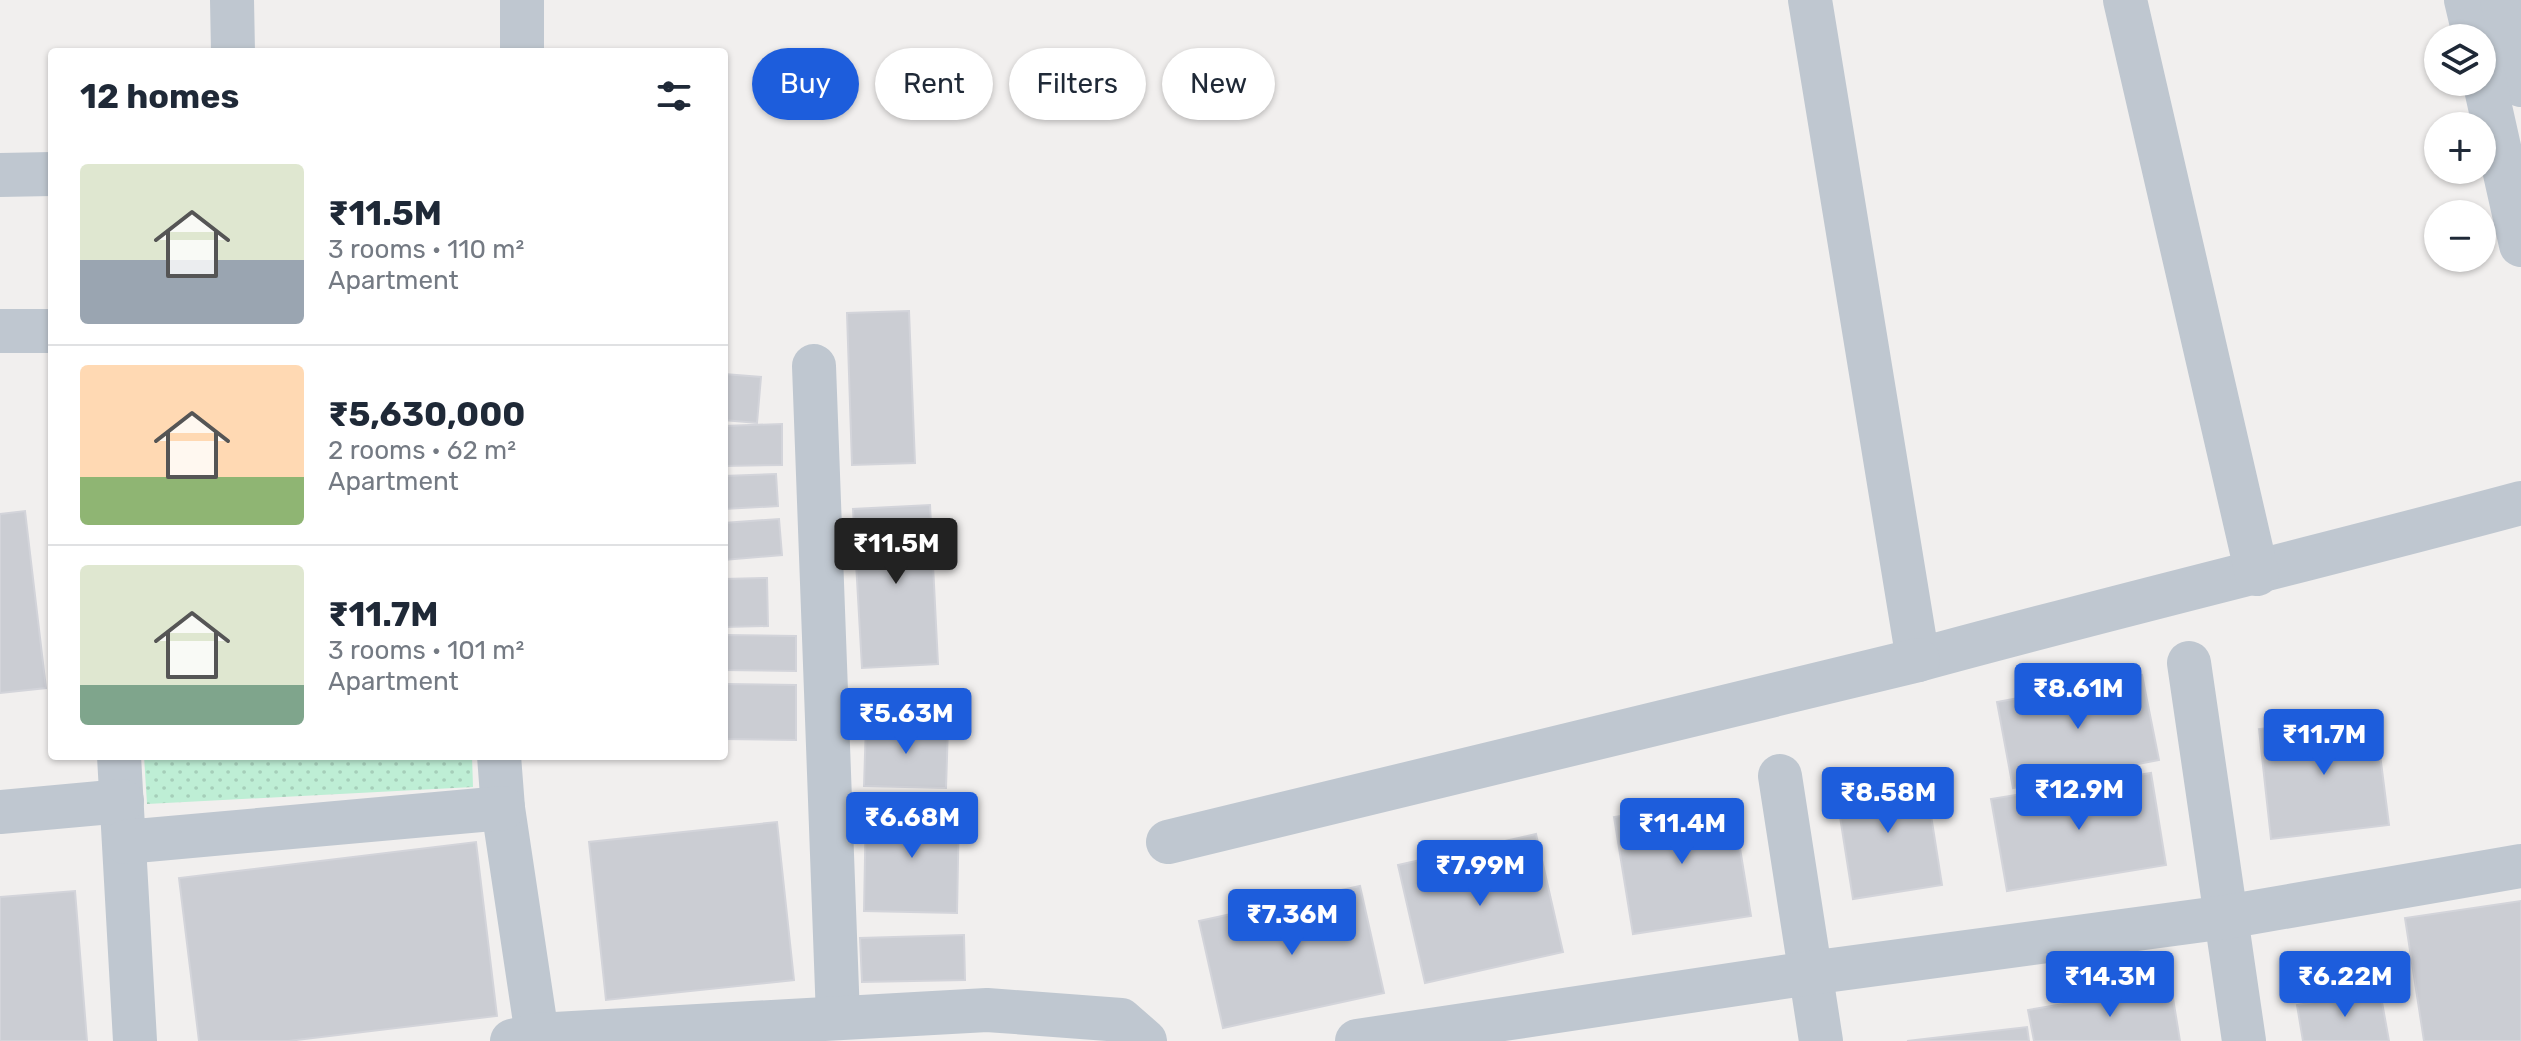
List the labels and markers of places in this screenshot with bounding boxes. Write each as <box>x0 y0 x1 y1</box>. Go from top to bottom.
pin: ₹11.5M <box>831 518 961 586</box>
pin: ₹8.61M <box>2013 663 2143 731</box>
pin: ₹5.63M <box>841 688 971 756</box>
pin: ₹11.7M <box>2259 709 2389 777</box>
pin: ₹12.9M <box>2014 764 2144 832</box>
pin: ₹8.58M <box>1823 767 1953 835</box>
pin: ₹6.68M <box>847 792 977 860</box>
pin: ₹11.4M <box>1617 798 1747 866</box>
pin: ₹7.99M <box>1415 840 1545 908</box>
pin: ₹7.36M <box>1227 889 1357 957</box>
pin: ₹14.3M <box>2045 951 2175 1019</box>
pin: ₹6.22M <box>2280 951 2410 1019</box>

